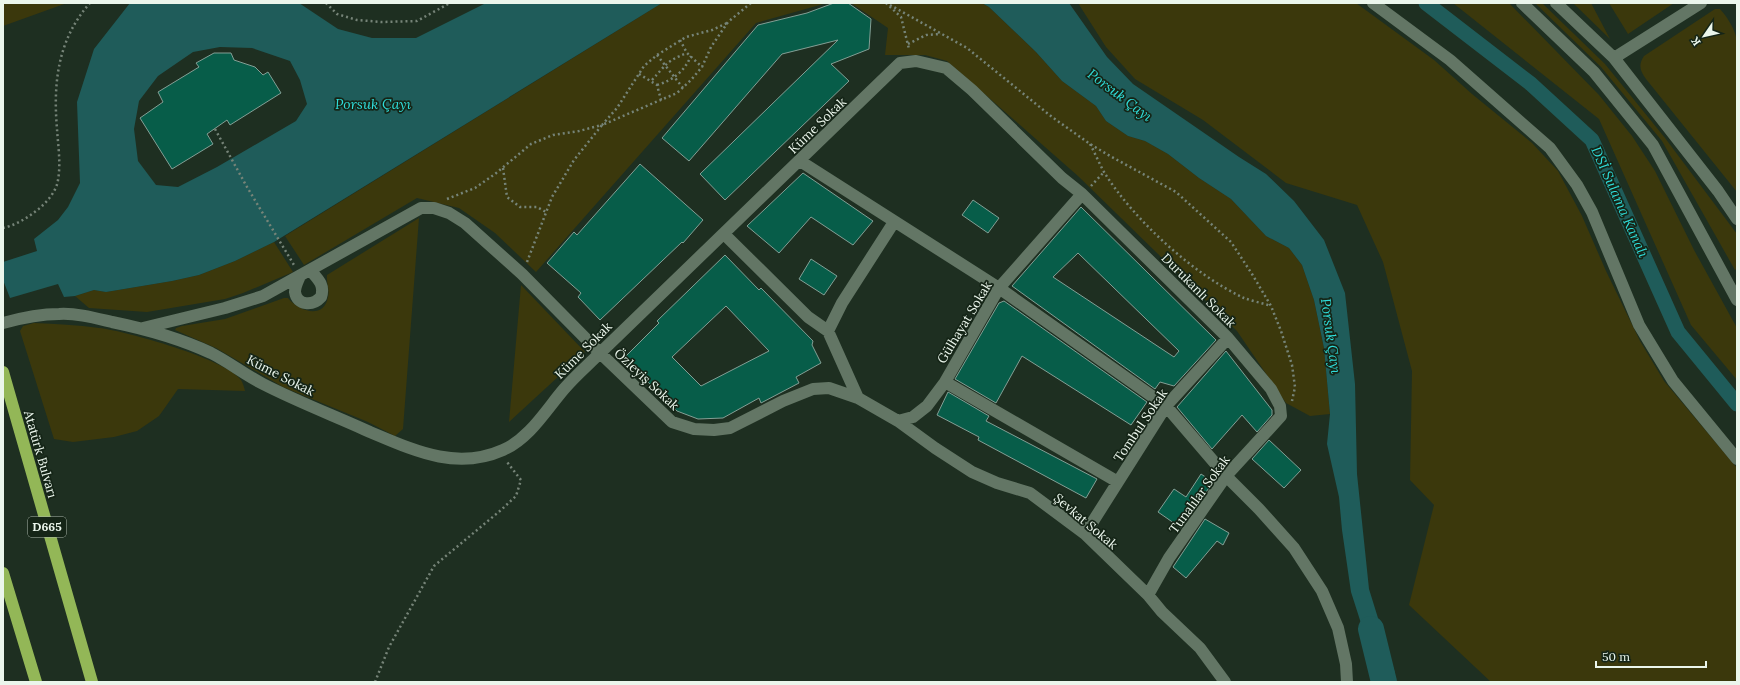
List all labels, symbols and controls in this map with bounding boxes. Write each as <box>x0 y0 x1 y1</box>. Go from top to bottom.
north arrow <box>1684 16 1724 56</box>
text: K <box>1688 34 1704 49</box>
water label: Porsuk Çayı <box>1084 65 1156 125</box>
street label: Küme Sokak <box>785 93 850 157</box>
water label: Porsuk Çayı <box>335 95 411 113</box>
water label: DSİ Sulama Kanalı <box>1587 144 1653 261</box>
street label: Durukanlı Sokak <box>1158 249 1240 331</box>
street label: Gülhayat Sokak <box>933 278 996 367</box>
water label: Porsuk Çayı <box>1317 297 1345 375</box>
street label: Küme Sokak <box>551 318 616 383</box>
street label: Özleyiş Sokak <box>610 345 683 414</box>
street label: Küme Sokak <box>244 351 318 400</box>
street label: Tombul Sokak <box>1110 385 1171 465</box>
street label: Atatürk Bulvarı <box>20 408 61 500</box>
street label: Tunalılar Sokak <box>1165 452 1234 537</box>
street label: Şevkat Sokak <box>1050 490 1121 553</box>
road number: D665 <box>28 517 66 537</box>
scale bar <box>1596 643 1706 669</box>
text: 50 m <box>1602 649 1630 664</box>

